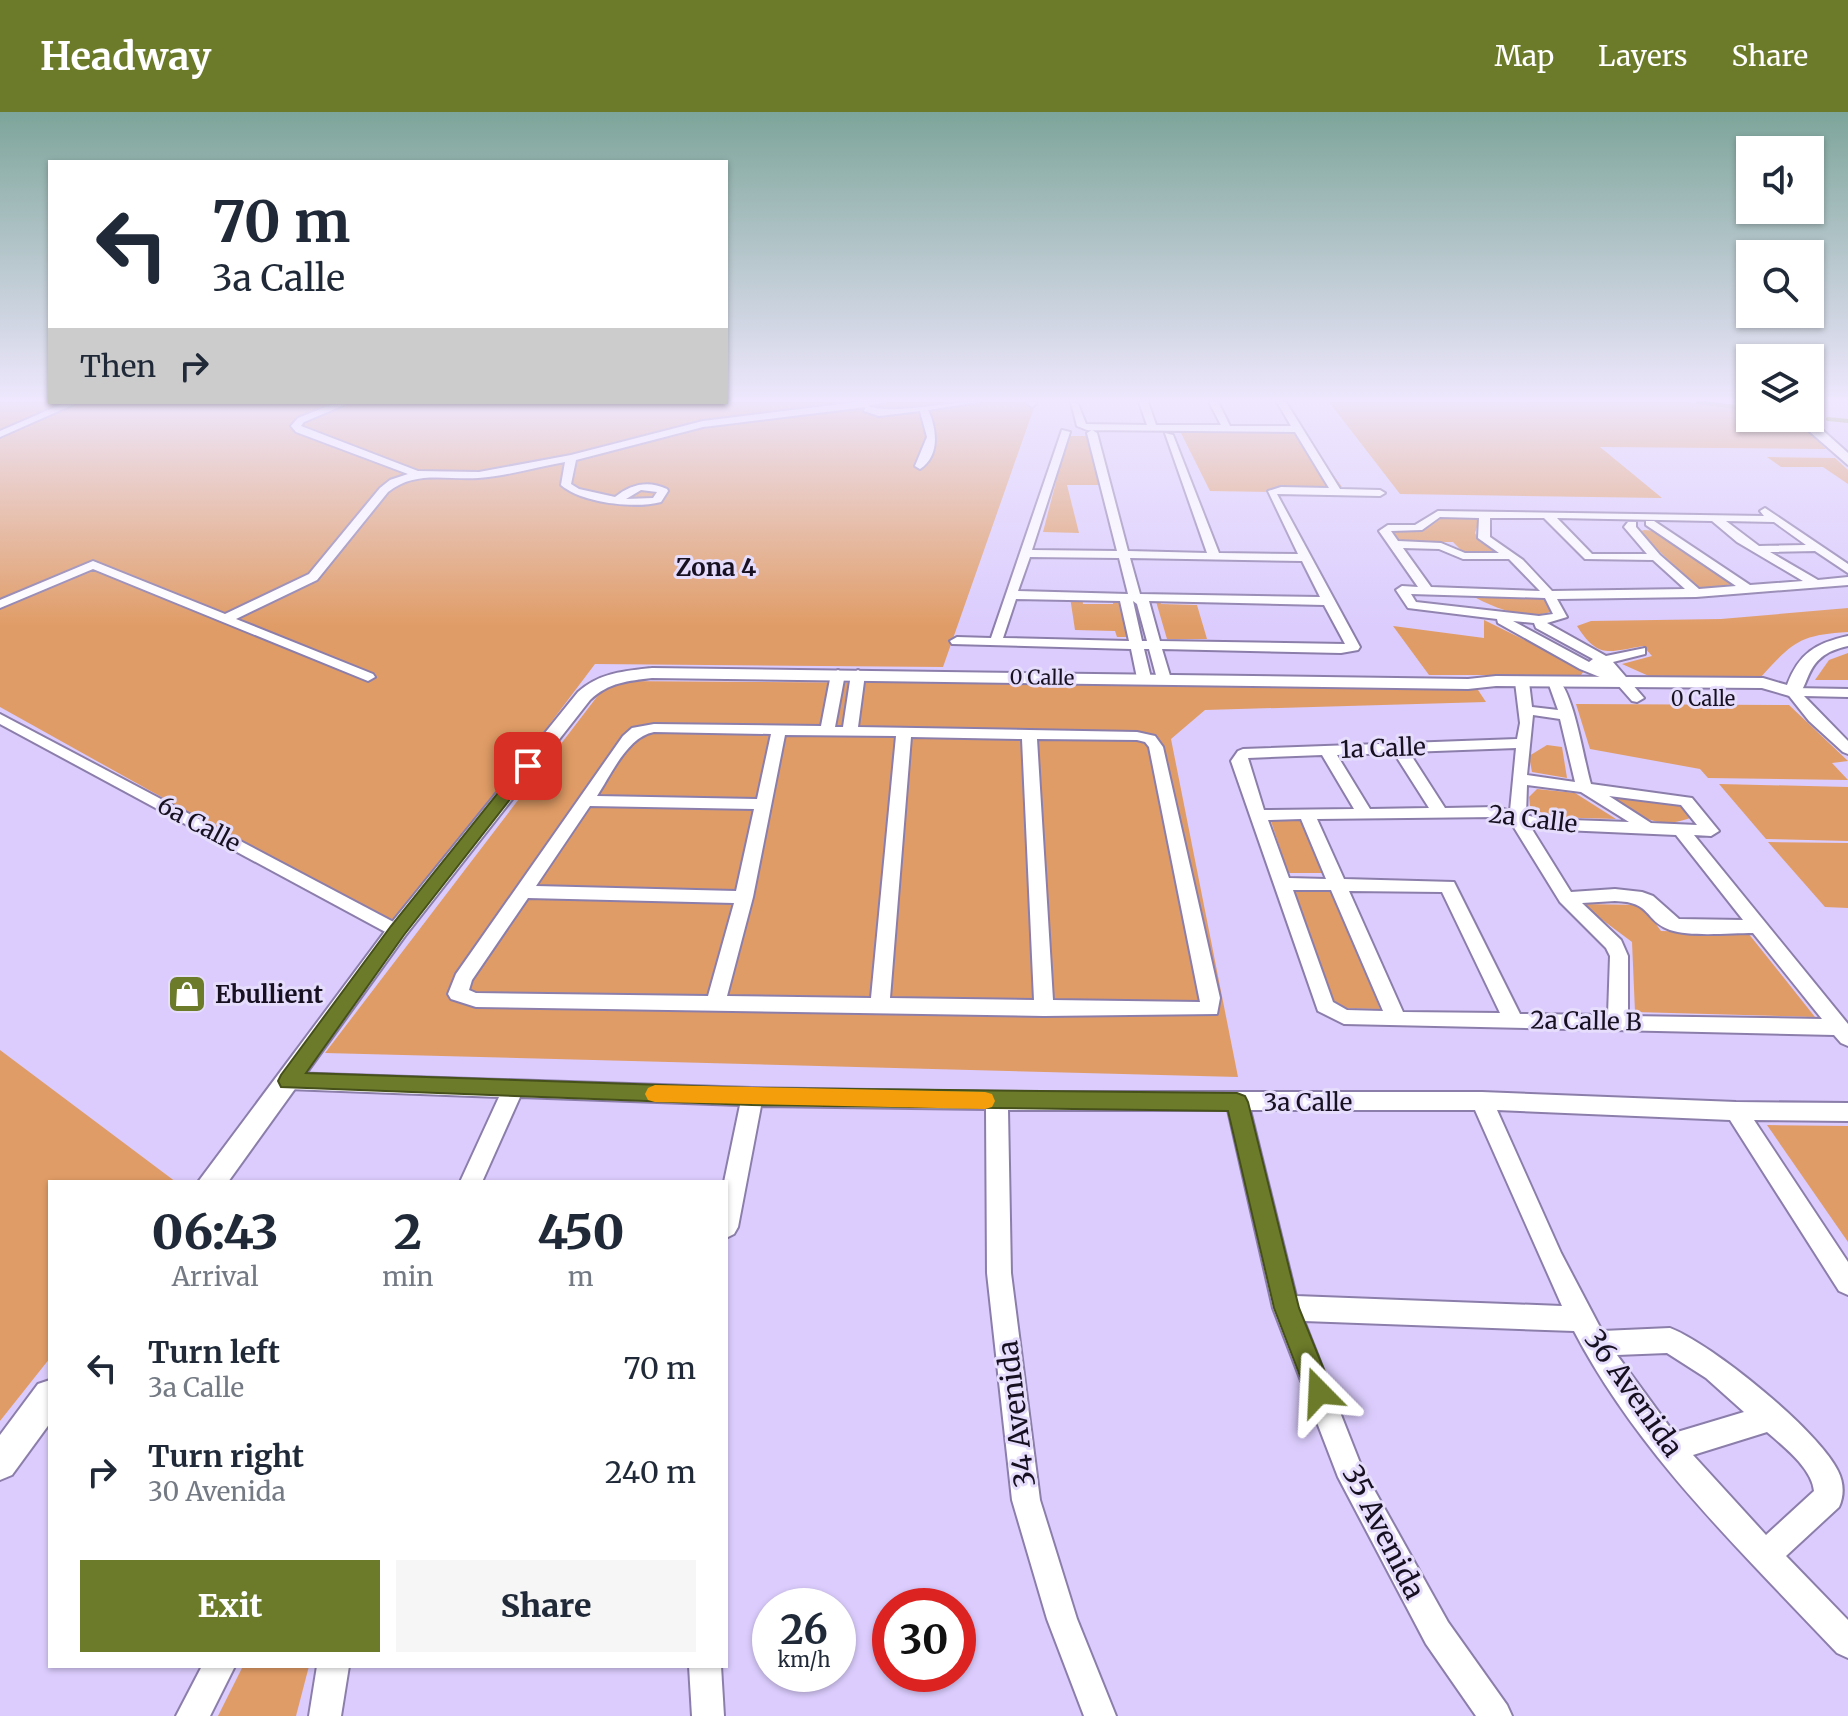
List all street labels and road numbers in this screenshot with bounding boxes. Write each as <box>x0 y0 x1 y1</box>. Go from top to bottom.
street label: 0 Calle <box>1010 664 1074 690</box>
street label: 0 Calle <box>1671 686 1735 711</box>
street label: 1a Calle <box>1340 731 1426 765</box>
street label: 6a Calle <box>152 789 246 859</box>
street label: 2a Calle <box>1487 798 1579 840</box>
street label: 2a Calle B <box>1530 1005 1642 1037</box>
street label: 3a Calle <box>1264 1087 1352 1118</box>
street label: 36 Avenida <box>1577 1322 1691 1464</box>
street label: 34 Avenida <box>989 1339 1043 1489</box>
street label: 35 Avenida <box>1335 1459 1433 1605</box>

